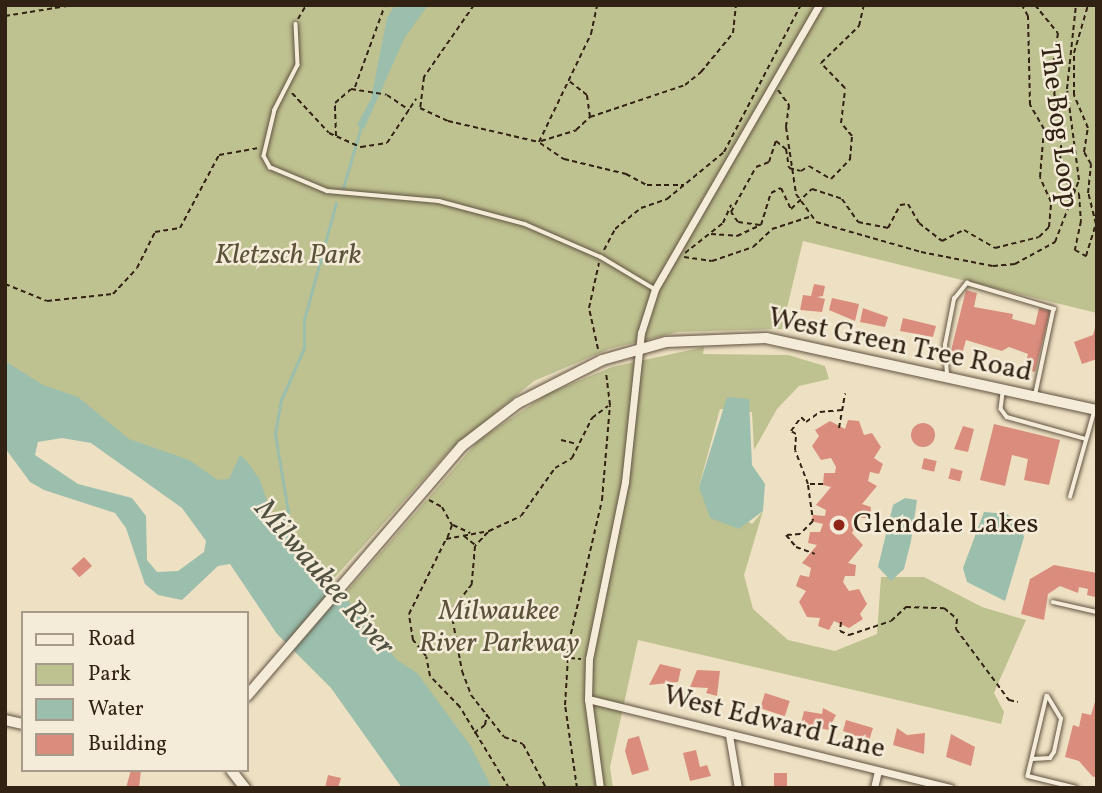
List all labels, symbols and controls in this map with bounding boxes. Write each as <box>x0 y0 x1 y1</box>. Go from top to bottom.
street label: The Bog Loop <box>1031 42 1085 210</box>
park label: Kletzsch Park <box>215 239 361 273</box>
street label: West Green Tree Road <box>764 302 1036 390</box>
water label: Milwaukee River <box>246 492 402 664</box>
place label: Glendale Lakes <box>853 508 1039 542</box>
marker: Glendale Lakes <box>831 517 847 533</box>
park label: Milwaukee River Parkway <box>419 595 579 661</box>
legend <box>21 611 248 772</box>
text: Road <box>88 625 135 654</box>
text: Park <box>88 660 131 689</box>
street label: West Edward Lane <box>660 679 888 767</box>
text: Water <box>88 695 144 724</box>
text: Building <box>88 730 167 759</box>

